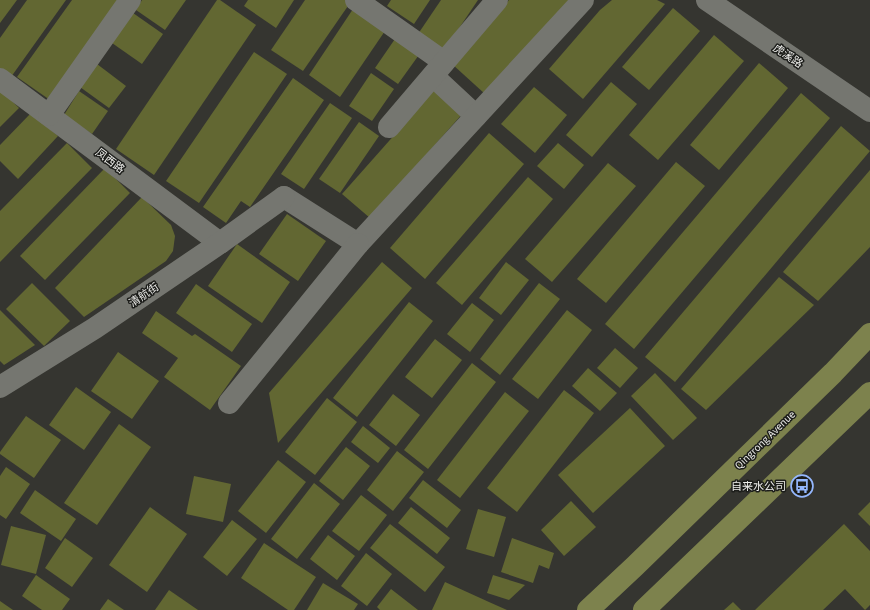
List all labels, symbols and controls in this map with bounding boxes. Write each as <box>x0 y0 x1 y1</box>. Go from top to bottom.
street label: 虎溪路 <box>770 41 806 71</box>
street label: 凤西路 <box>92 145 128 177</box>
street label: 清航街 <box>126 280 162 310</box>
street label: Qingrong Avenue <box>731 407 799 473</box>
bus stop icon: 自来水公司 <box>789 473 815 499</box>
place label: 自来水公司 <box>731 479 786 494</box>

